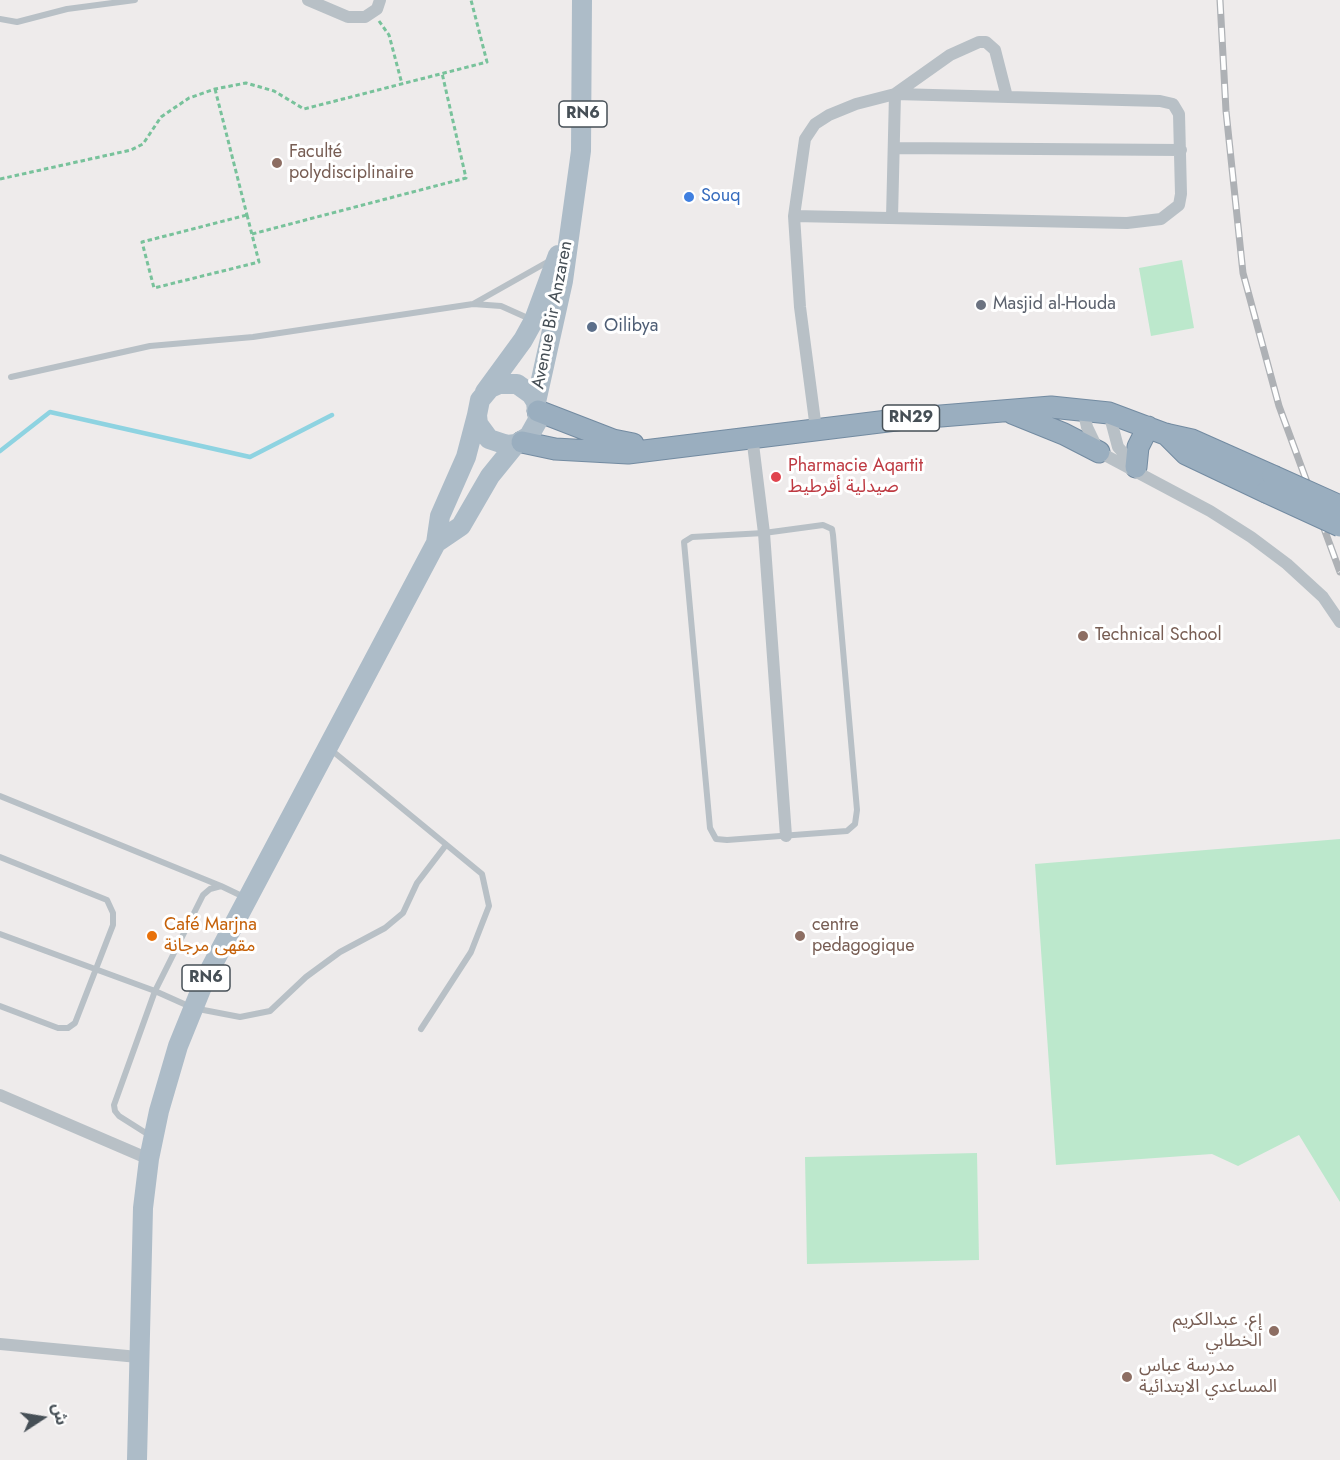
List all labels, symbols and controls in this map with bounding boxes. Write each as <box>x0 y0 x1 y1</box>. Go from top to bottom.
road number: RN6 <box>559 101 607 127</box>
place label: Faculté polydisciplinaire <box>289 142 414 184</box>
marker: Faculté polydisciplinaire <box>270 156 284 170</box>
place label: Souq <box>701 186 740 208</box>
marker: Souq <box>682 190 696 204</box>
street label: Avenue Bir Anzaren <box>528 239 578 391</box>
place label: Masjid al-Houda <box>993 294 1116 316</box>
marker: Masjid al-Houda <box>974 298 988 312</box>
place label: Oilibya <box>604 316 658 338</box>
marker: Oilibya <box>585 320 599 334</box>
road number: RN29 <box>882 405 940 431</box>
place label: Pharmacie Aqartit صيدلية أقرطيط <box>788 456 923 498</box>
marker: Pharmacie Aqartit صيدلية أقرطيط <box>769 470 783 484</box>
place label: Technical School <box>1095 625 1222 647</box>
marker: Technical School <box>1076 629 1090 643</box>
place label: Café Marjna مقهى مرجانة <box>164 915 257 958</box>
place label: centre pedagogique <box>812 915 914 958</box>
marker: Café Marjna مقهى مرجانة <box>145 929 159 943</box>
marker: centre pedagogique <box>793 929 807 943</box>
road number: RN6 <box>182 965 230 991</box>
place label: إع. عبدالكريم الخطابي <box>1173 1310 1262 1352</box>
marker: إع. عبدالكريم الخطابي <box>1267 1324 1281 1338</box>
place label: مدرسة عباس المساعدي الابتدائية <box>1139 1356 1277 1398</box>
marker: مدرسة عباس المساعدي الابتدائية <box>1120 1370 1134 1384</box>
north arrow <box>12 1388 72 1448</box>
text: ش <box>47 1401 74 1427</box>

